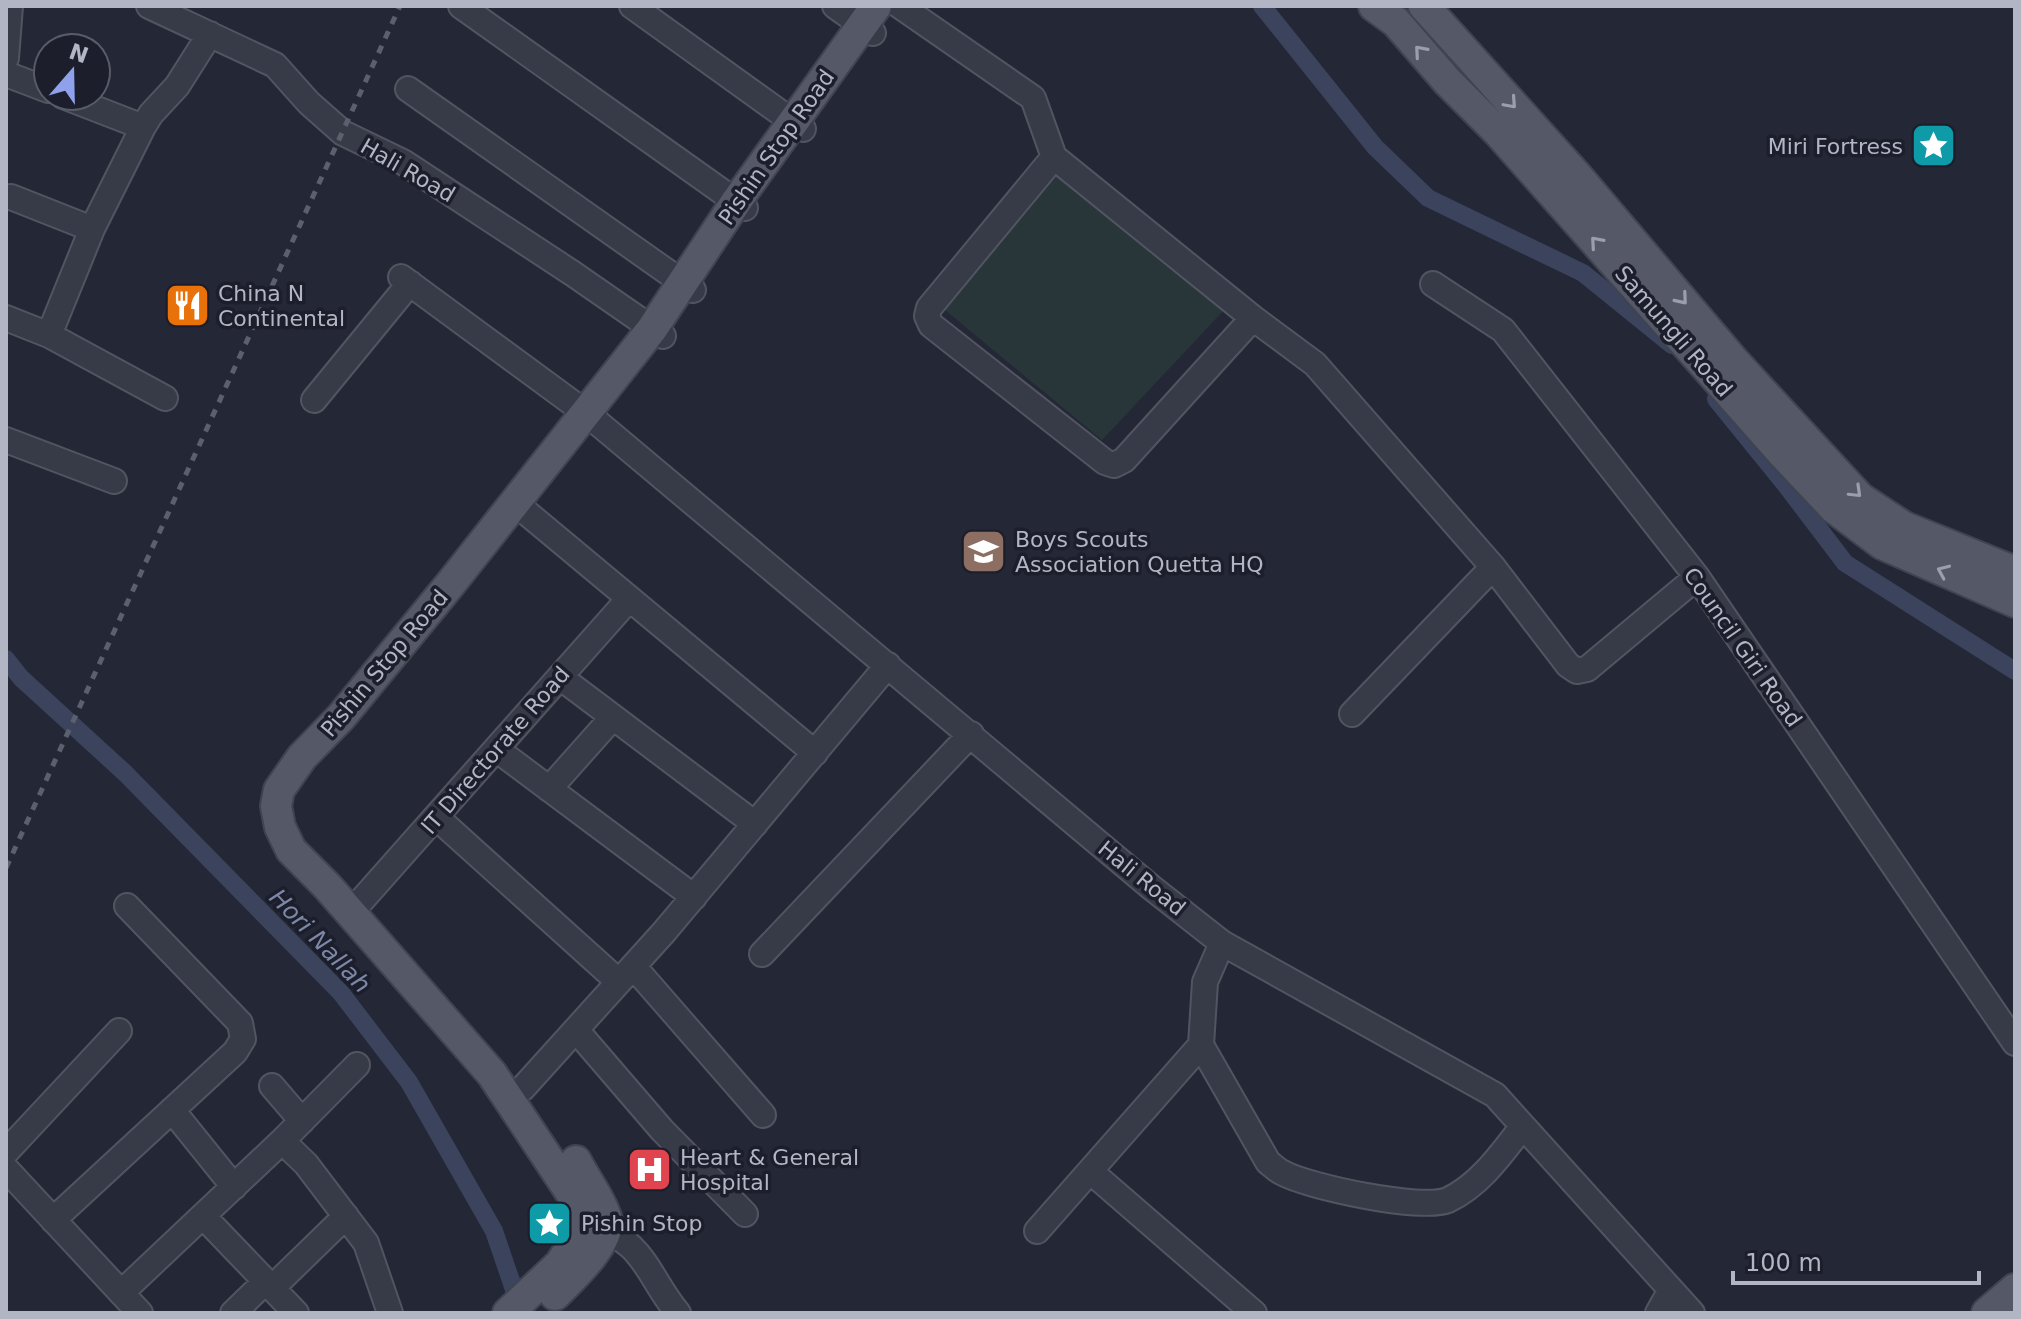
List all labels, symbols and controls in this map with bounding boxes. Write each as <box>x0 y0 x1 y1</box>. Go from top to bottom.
north arrow <box>32 32 112 112</box>
text: N <box>66 39 92 69</box>
one-way arrow <box>1415 45 1430 60</box>
street label: Pishin Stop Road <box>714 65 839 230</box>
one-way arrow <box>1502 94 1516 109</box>
place icon: Miri Fortress <box>1910 122 1958 170</box>
street label: Hali Road <box>356 133 459 207</box>
place label: Miri Fortress <box>1768 134 1903 159</box>
one-way arrow <box>1591 237 1605 252</box>
street label: Samungli Road <box>1610 261 1737 402</box>
place label: China N Continental <box>218 281 345 331</box>
restaurant icon: China N Continental <box>163 282 211 330</box>
one-way arrow <box>1672 290 1687 305</box>
one-way arrow <box>1847 483 1861 497</box>
place label: Boys Scouts Association Quetta HQ <box>1015 527 1264 577</box>
school or university icon: Boys Scouts Association Quetta HQ <box>960 528 1008 576</box>
street label: Council Giri Road <box>1678 563 1807 732</box>
one-way arrow <box>1937 565 1952 581</box>
street label: Pishin Stop Road <box>316 585 453 742</box>
street label: IT Directorate Road <box>416 662 575 839</box>
street label: Hali Road <box>1093 836 1190 921</box>
water label: Hori Nallah <box>264 884 376 998</box>
place label: Heart & General Hospital <box>680 1145 859 1195</box>
hospital icon: Heart & General Hospital <box>625 1146 673 1194</box>
place icon: Pishin Stop <box>526 1199 574 1247</box>
place label: Pishin Stop <box>581 1211 702 1236</box>
scale bar <box>1733 1235 1979 1285</box>
text: 100 m <box>1745 1249 1822 1277</box>

